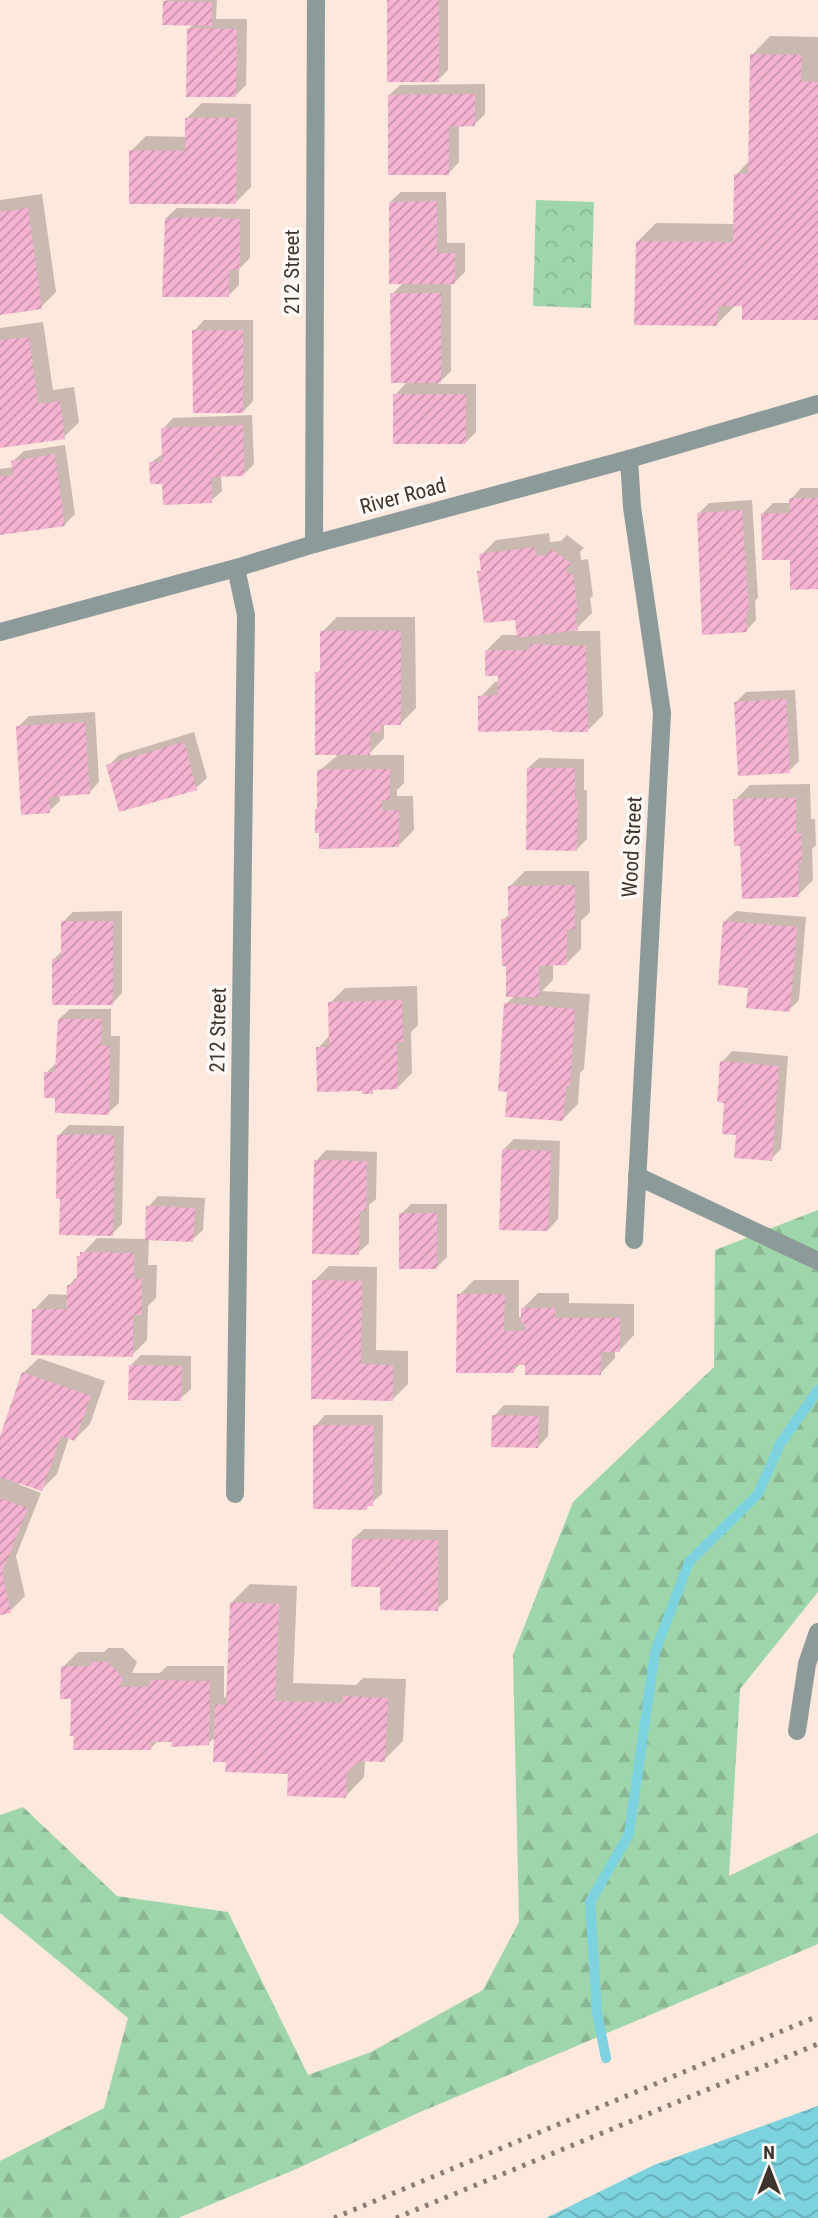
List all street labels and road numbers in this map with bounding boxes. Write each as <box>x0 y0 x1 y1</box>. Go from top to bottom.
street label: 212 Street <box>280 229 304 315</box>
street label: River Road <box>357 473 449 519</box>
street label: Wood Street <box>617 796 647 898</box>
street label: 212 Street <box>205 987 231 1073</box>

